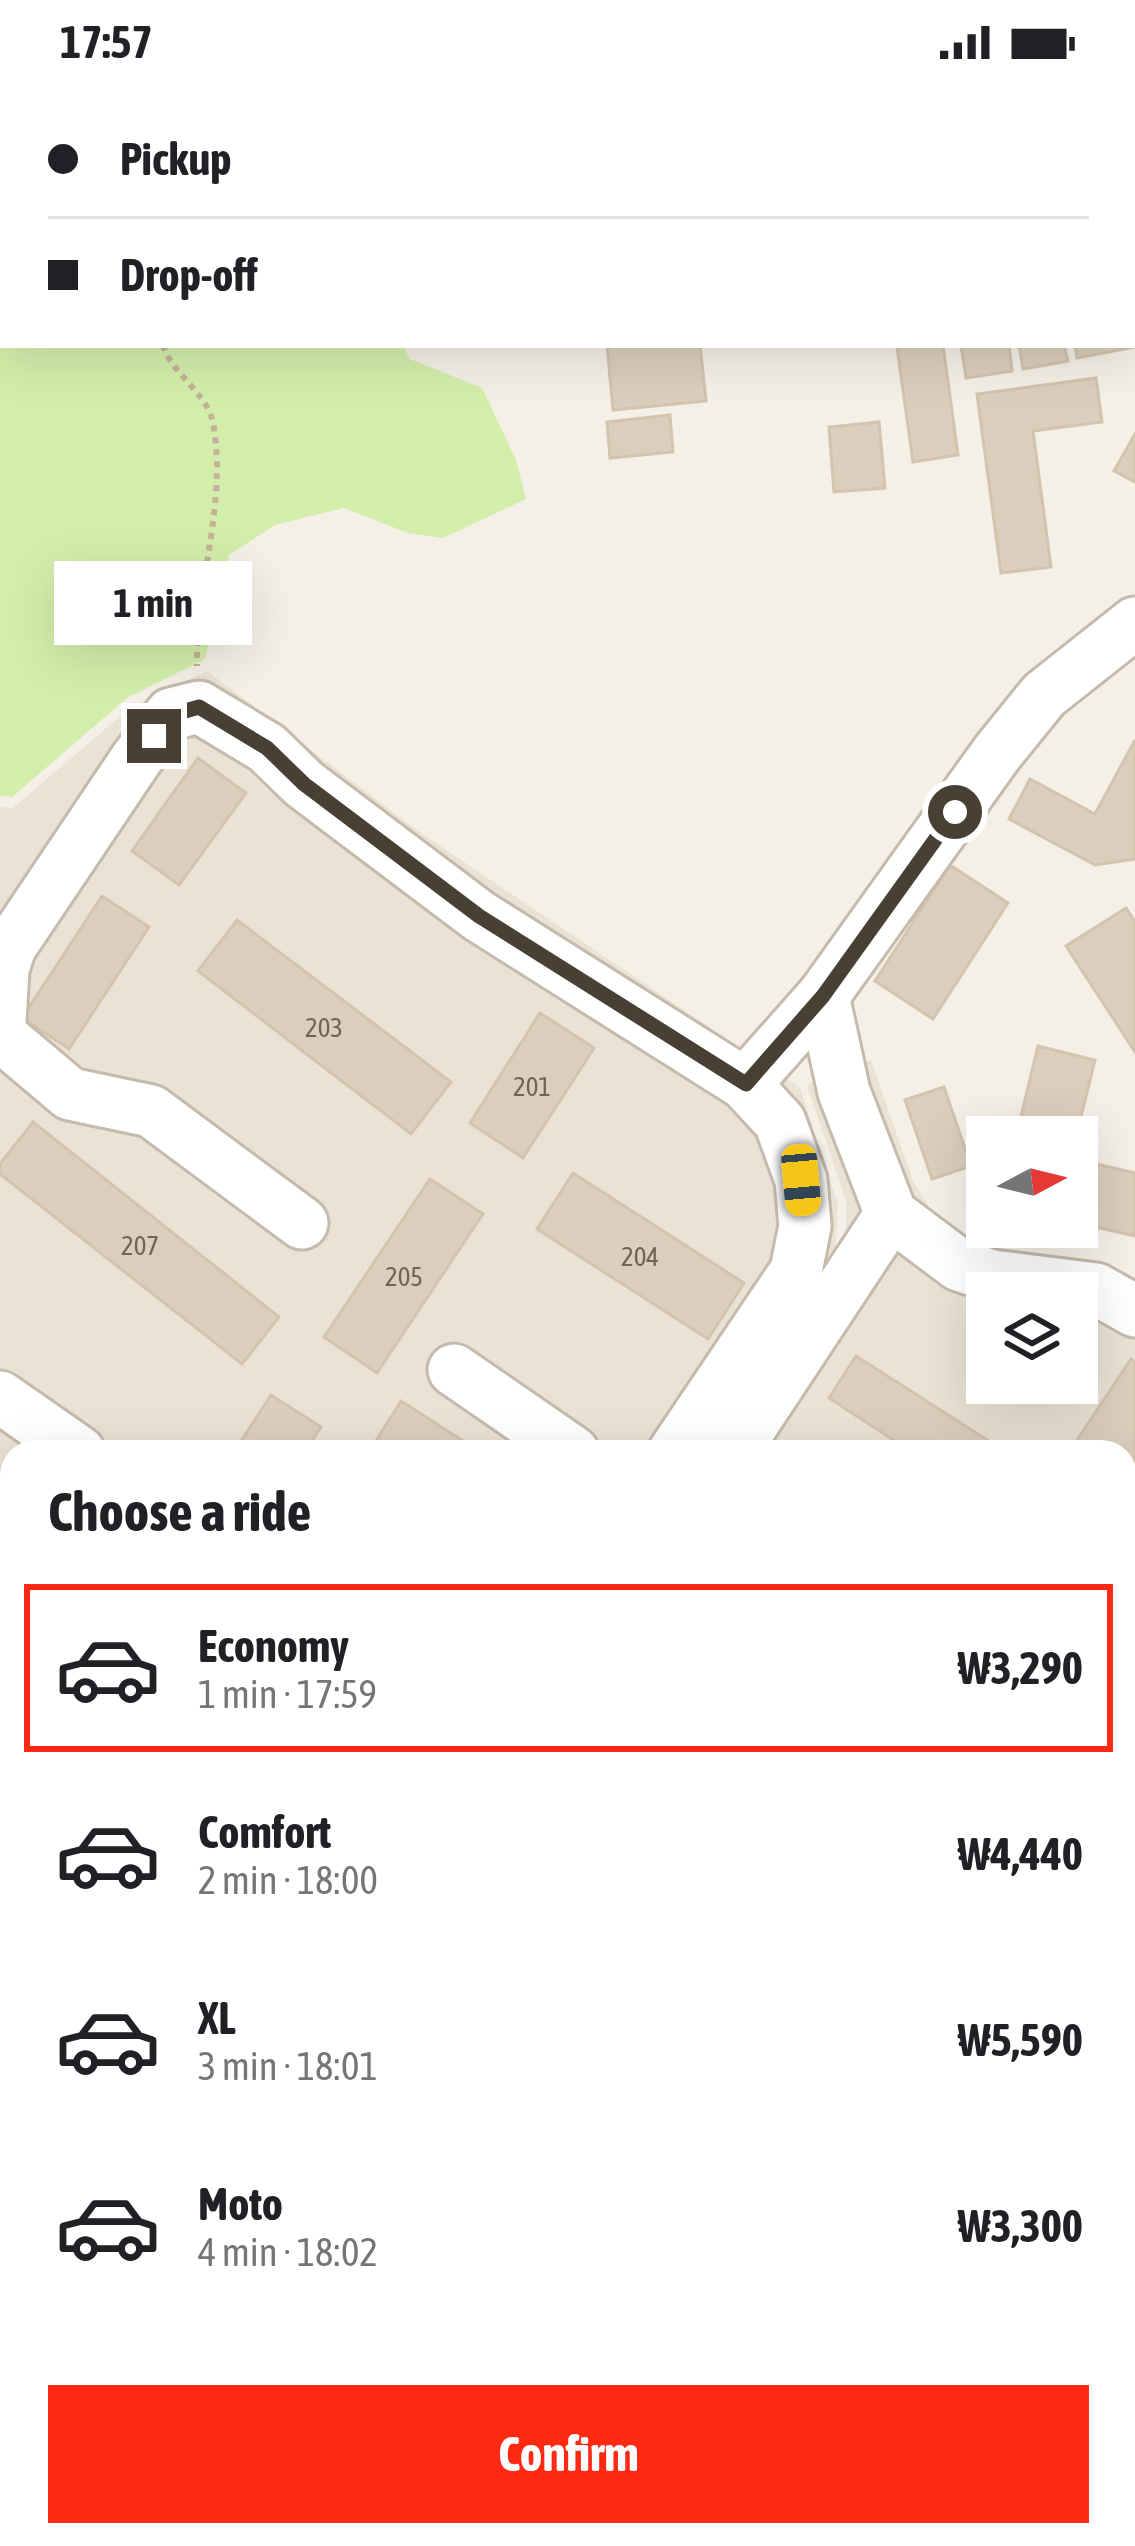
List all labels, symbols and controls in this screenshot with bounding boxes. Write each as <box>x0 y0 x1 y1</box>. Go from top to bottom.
text: 17:57 <box>60 16 153 68</box>
text: Pickup <box>120 133 231 185</box>
text: Drop-off <box>120 249 258 301</box>
callout: 1 min <box>55 562 253 646</box>
text: 1 min <box>113 581 193 625</box>
route end <box>127 709 181 763</box>
route start <box>928 785 982 839</box>
house number: 203 <box>305 1012 343 1043</box>
house number: 201 <box>513 1071 551 1102</box>
north arrow <box>966 1116 1098 1248</box>
map controls <box>966 1116 1098 1404</box>
car <box>780 1143 822 1217</box>
house number: 207 <box>121 1230 159 1261</box>
house number: 204 <box>621 1241 659 1272</box>
house number: 205 <box>385 1261 423 1292</box>
button: layers <box>966 1272 1098 1404</box>
text: Choose a ride <box>48 1481 311 1542</box>
icon: car <box>54 1614 162 1722</box>
text: Economy <box>198 1620 349 1672</box>
text: ₩3,290 <box>958 1642 1083 1694</box>
text: 1 min · 17:59 <box>198 1672 377 1716</box>
icon: car <box>54 1800 162 1908</box>
text: Comfort <box>198 1806 331 1858</box>
text: ₩4,440 <box>958 1828 1083 1880</box>
text: 2 min · 18:00 <box>198 1858 378 1902</box>
icon: car <box>54 1986 162 2094</box>
text: XL <box>198 1992 236 2044</box>
text: ₩5,590 <box>958 2014 1083 2066</box>
text: 3 min · 18:01 <box>198 2044 378 2088</box>
icon: car <box>54 2172 162 2280</box>
text: Moto <box>198 2178 283 2230</box>
text: ₩3,300 <box>958 2200 1083 2252</box>
text: 4 min · 18:02 <box>198 2230 378 2274</box>
button: Confirm <box>48 2385 1089 2523</box>

